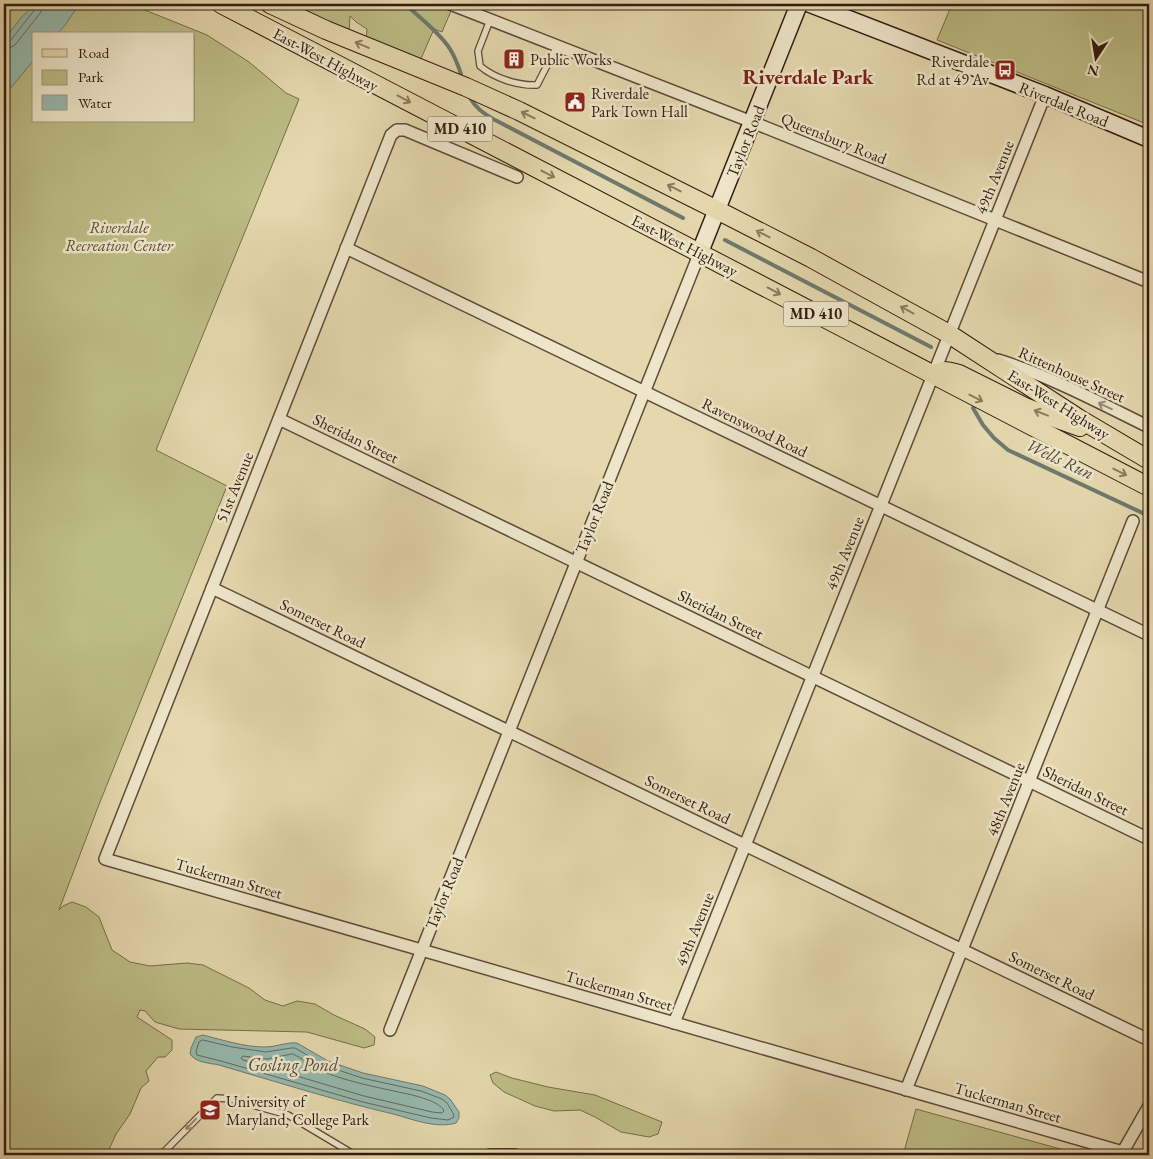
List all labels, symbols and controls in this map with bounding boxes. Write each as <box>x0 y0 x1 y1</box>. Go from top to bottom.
street label: East-West Highway <box>269 23 383 97</box>
legend <box>32 32 195 122</box>
north arrow <box>1070 32 1120 82</box>
one-way arrow <box>355 40 370 50</box>
text: Road <box>78 43 110 62</box>
building icon: Public Works <box>502 47 526 71</box>
place label: Public Works <box>530 49 612 70</box>
place label: Riverdale Rd at 49 Av <box>916 51 990 90</box>
bus stop icon: Riverdale Rd at 49 Av <box>993 58 1017 82</box>
text: N <box>1085 61 1101 81</box>
district label: Riverdale Park <box>743 63 874 90</box>
text: Park <box>78 67 105 86</box>
street label: Riverdale Road <box>1016 77 1113 132</box>
place label: Riverdale Park Town Hall <box>591 83 688 122</box>
public building icon: Riverdale Park Town Hall <box>563 90 587 114</box>
text: Water <box>78 93 112 112</box>
one-way arrow <box>396 95 411 104</box>
street label: Taylor Road <box>721 101 770 180</box>
street label: Queensbury Road <box>778 108 891 170</box>
one-way arrow <box>521 110 536 119</box>
road number: MD 410 <box>428 116 492 142</box>
street label: 49th Avenue <box>970 137 1019 217</box>
one-way arrow <box>540 170 555 179</box>
one-way arrow <box>666 183 681 193</box>
street label: East-West Highway <box>628 210 742 282</box>
park label: Riverdale Recreation Center <box>65 217 174 256</box>
one-way arrow <box>756 229 771 239</box>
one-way arrow <box>766 287 781 297</box>
road number: MD 410 <box>784 302 848 326</box>
one-way arrow <box>899 305 914 315</box>
street label: Rittenhouse Street <box>1015 342 1128 407</box>
street label: East-West Highway <box>1004 365 1115 445</box>
street label: Ravenswood Road <box>698 393 812 463</box>
one-way arrow <box>968 394 983 403</box>
one-way arrow <box>1098 400 1113 410</box>
one-way arrow <box>1034 408 1049 417</box>
street label: Sheridan Street <box>310 409 402 468</box>
water label: Wells Run <box>1023 433 1098 484</box>
street label: 51st Avenue <box>211 449 258 526</box>
one-way arrow <box>1113 467 1128 477</box>
street label: Taylor Road <box>570 477 619 556</box>
street label: 49th Avenue <box>820 513 869 593</box>
street label: Sheridan Street <box>675 585 767 644</box>
street label: Somerset Road <box>277 594 370 654</box>
street label: 48th Avenue <box>981 759 1030 839</box>
street label: Sheridan Street <box>1040 761 1132 820</box>
street label: Somerset Road <box>642 770 735 830</box>
street label: Tuckerman Street <box>173 853 285 904</box>
street label: Taylor Road <box>420 853 469 932</box>
street label: 49th Avenue <box>670 889 719 969</box>
street label: Somerset Road <box>1006 946 1099 1006</box>
street label: Tuckerman Street <box>563 965 675 1016</box>
water label: Gosling Pond <box>248 1053 339 1077</box>
street label: Tuckerman Street <box>952 1077 1064 1128</box>
place label: University of Maryland, College Park <box>226 1091 370 1130</box>
school or university icon: University of Maryland, College Park <box>198 1098 222 1122</box>
one-way arrow <box>185 1118 197 1131</box>

